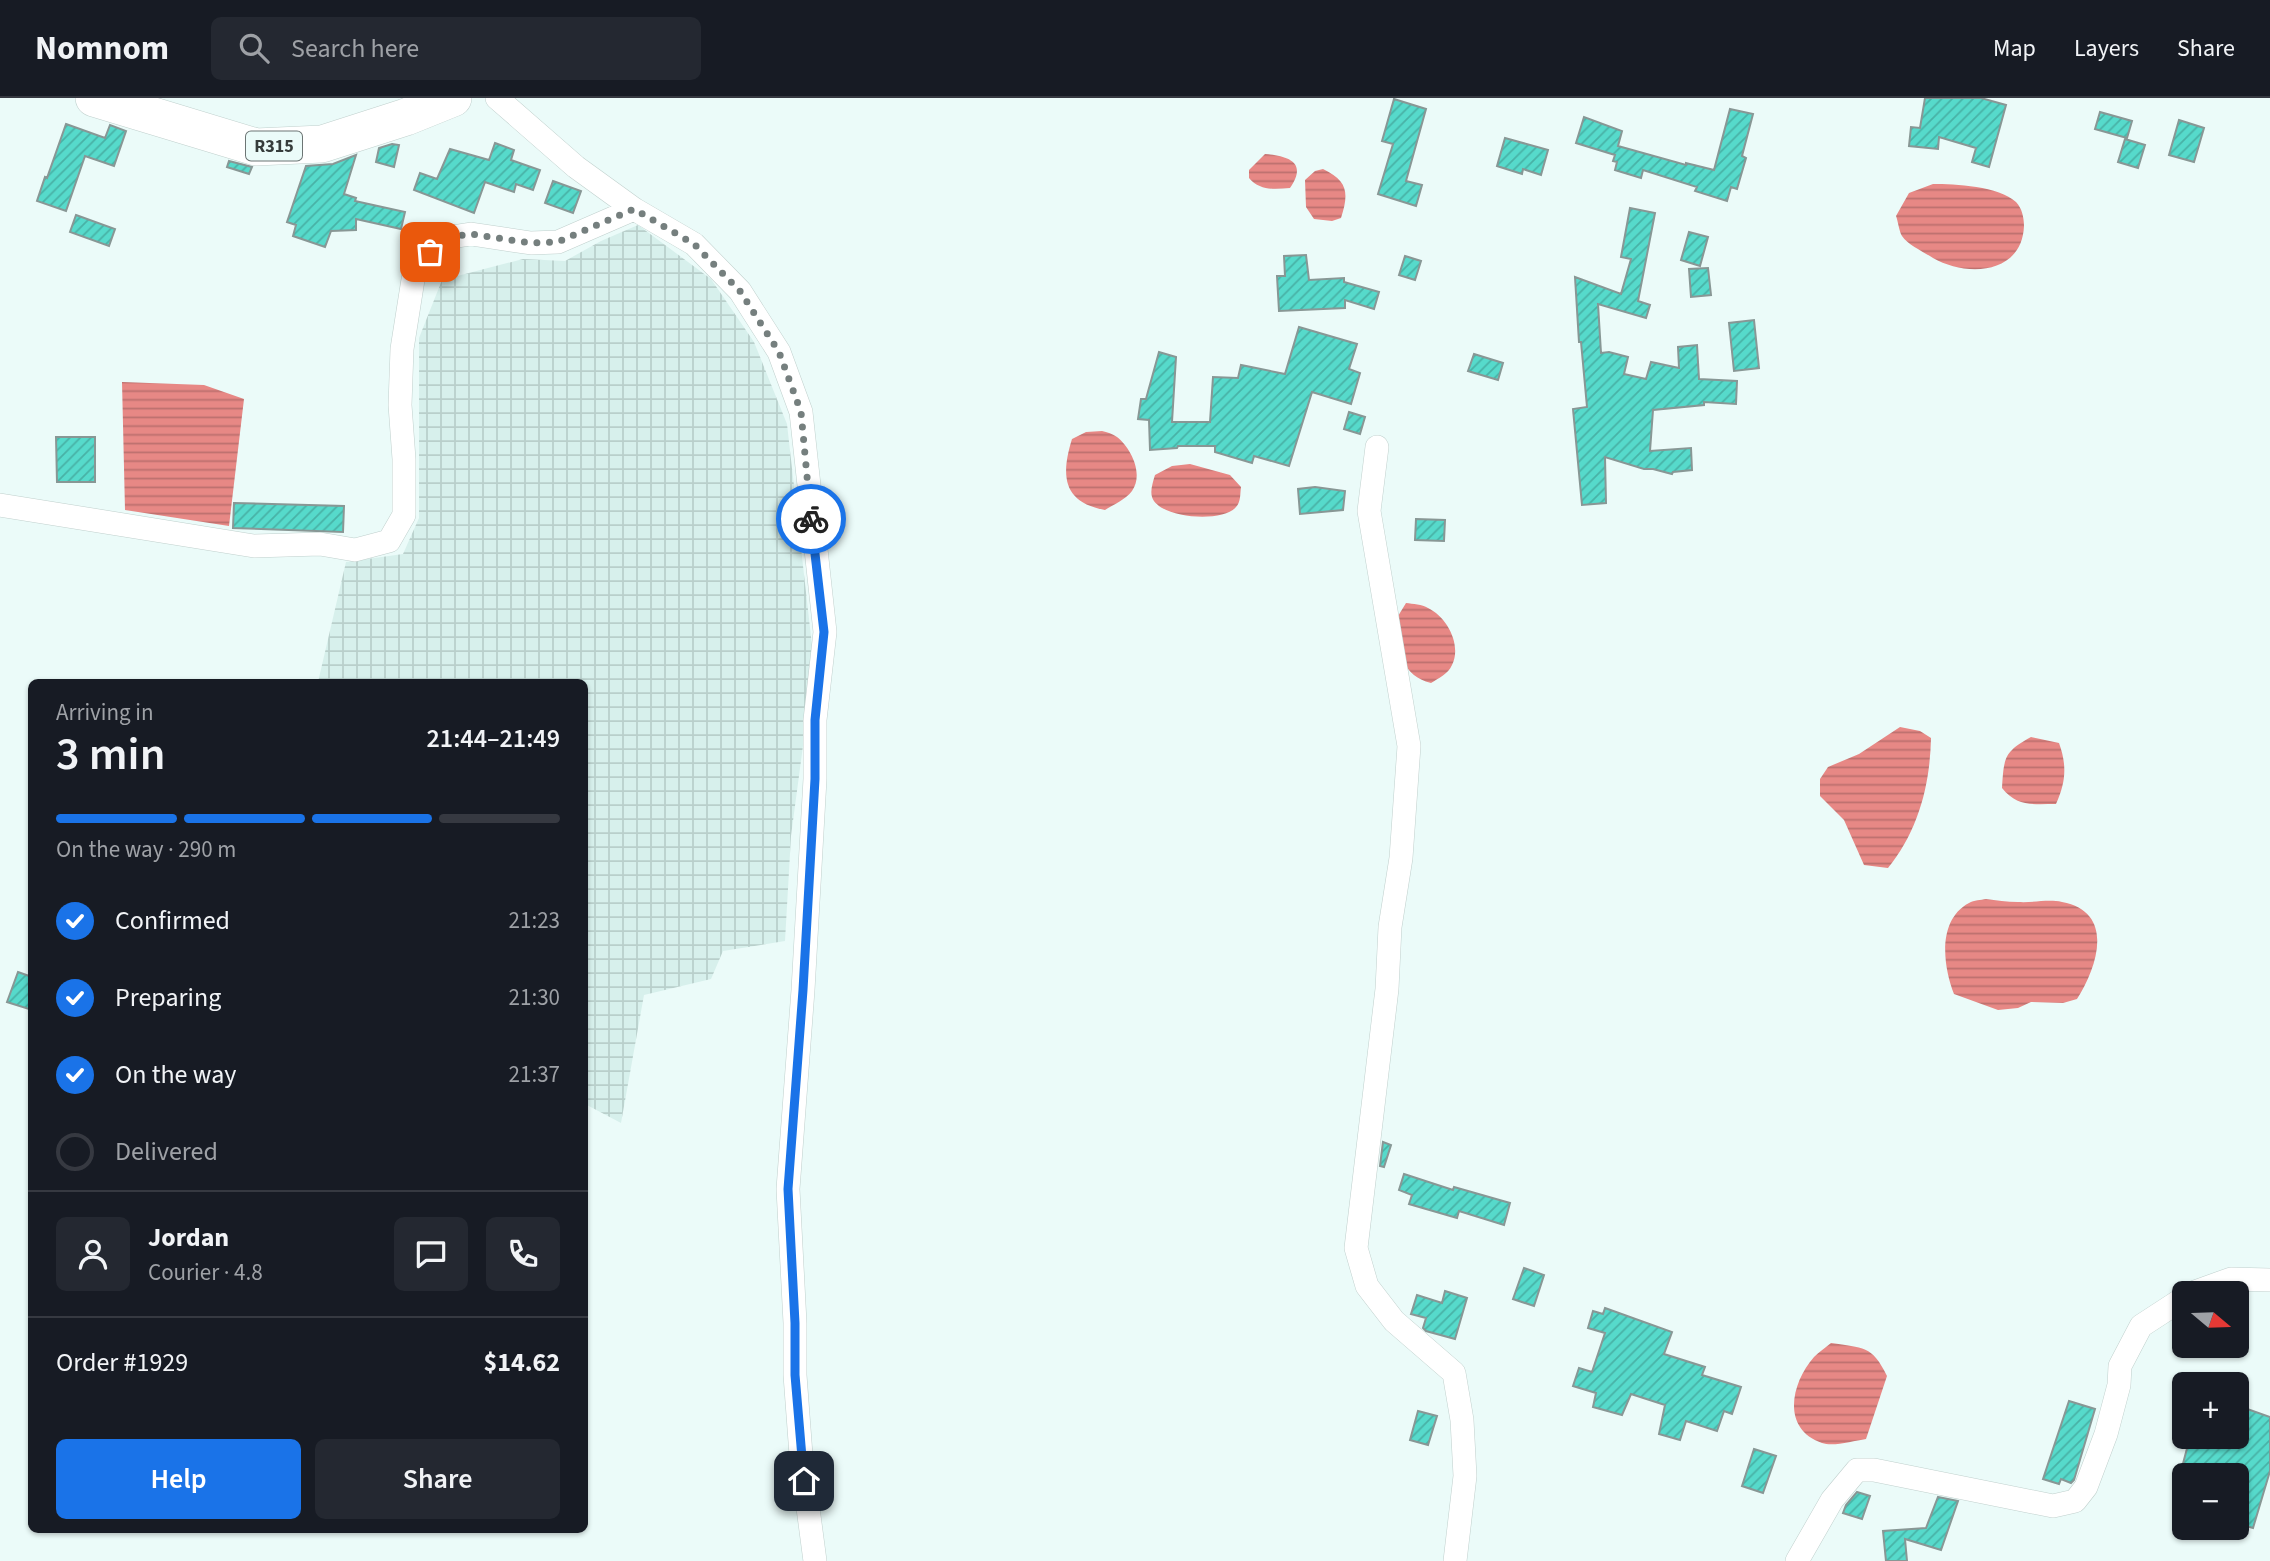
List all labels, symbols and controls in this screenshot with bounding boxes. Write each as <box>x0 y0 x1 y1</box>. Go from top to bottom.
search box <box>211 17 701 80</box>
text: Nomnom <box>35 25 169 72</box>
icon: search <box>235 29 273 67</box>
text: Search here <box>291 30 419 67</box>
text: Map <box>1993 31 2036 66</box>
text: Layers <box>2074 31 2139 66</box>
text: Share <box>2177 31 2235 66</box>
road number: R315 <box>246 131 302 160</box>
pin <box>400 222 460 282</box>
icon: bag <box>411 233 449 271</box>
courier <box>776 484 846 554</box>
icon: bike <box>792 500 830 538</box>
text: Arriving in <box>56 696 154 729</box>
text: 21:44–21:49 <box>427 720 560 757</box>
text: 3 min <box>56 722 165 787</box>
text: On the way · 290 m <box>56 833 236 866</box>
icon: check <box>56 902 94 940</box>
text: Confirmed <box>115 902 230 939</box>
text: 21:23 <box>509 904 560 937</box>
icon: check <box>56 979 94 1017</box>
text: Preparing <box>115 979 221 1016</box>
text: 21:30 <box>509 981 560 1014</box>
icon: check <box>56 1056 94 1094</box>
text: On the way <box>115 1056 236 1093</box>
text: 21:37 <box>509 1058 560 1091</box>
text: Delivered <box>115 1133 218 1170</box>
button: person <box>56 1217 130 1291</box>
button: chat <box>394 1217 468 1291</box>
button: phone <box>486 1217 560 1291</box>
text: Jordan <box>148 1219 229 1256</box>
text: Courier · 4.8 <box>148 1256 263 1289</box>
north arrow <box>2172 1281 2249 1358</box>
map controls <box>2172 1281 2249 1540</box>
text: Order #1929 <box>56 1344 188 1381</box>
text: $14.62 <box>484 1344 560 1381</box>
button: + <box>2172 1372 2249 1449</box>
button: Help <box>56 1439 301 1519</box>
button: Share <box>315 1439 560 1519</box>
pin <box>774 1451 834 1511</box>
icon: home <box>785 1462 823 1500</box>
button: − <box>2172 1463 2249 1540</box>

